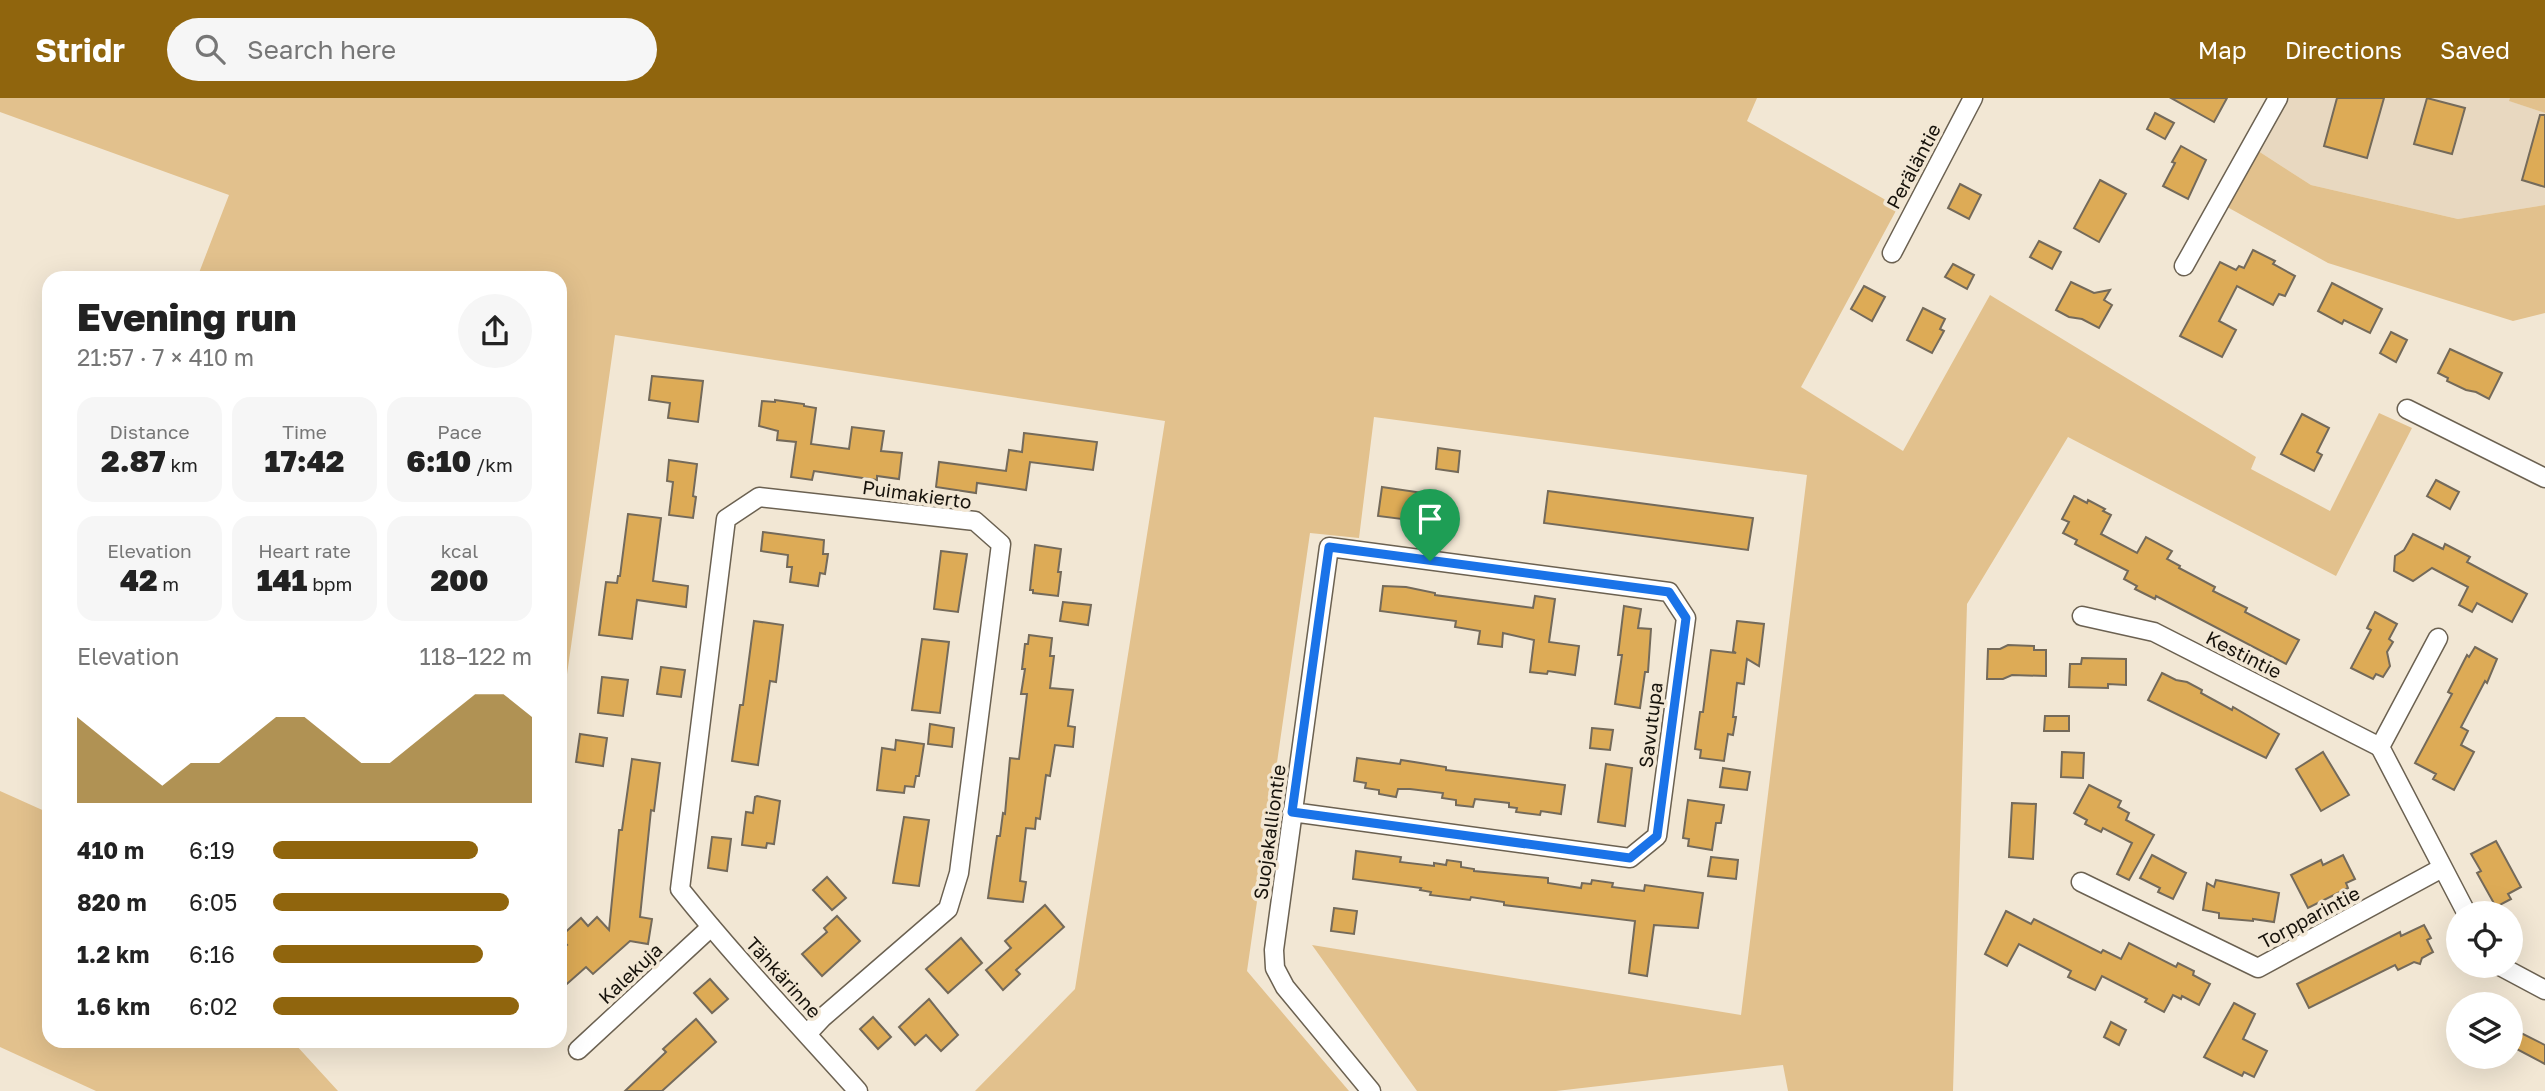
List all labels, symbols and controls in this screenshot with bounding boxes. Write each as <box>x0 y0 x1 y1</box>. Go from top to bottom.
search box <box>167 18 657 81</box>
text: Stridr <box>35 30 125 69</box>
icon: search <box>191 30 229 68</box>
text: Search here <box>247 34 396 65</box>
text: Map <box>2198 35 2247 64</box>
text: Directions <box>2285 35 2402 64</box>
text: Saved <box>2440 35 2510 64</box>
street label: Peräläntie <box>1881 119 1945 213</box>
text: Evening run <box>77 294 296 339</box>
button: share <box>458 294 532 368</box>
text: 21:57 · 7 × 410 m <box>77 343 254 371</box>
text: Distance <box>110 420 189 443</box>
text: Time <box>282 420 327 443</box>
text: Pace <box>437 420 482 443</box>
text: 2.87 <box>101 443 166 479</box>
text: 17:42 <box>265 443 344 479</box>
text: 6:10 <box>406 443 471 479</box>
text: km <box>166 453 198 476</box>
text: /km <box>471 453 513 476</box>
street label: Puimakierto <box>861 475 973 513</box>
pin <box>1400 489 1460 561</box>
icon: arrive <box>1411 500 1449 538</box>
text: Elevation <box>107 539 192 562</box>
text: Heart rate <box>258 539 351 562</box>
text: kcal <box>441 539 478 562</box>
text: 42 <box>120 562 158 598</box>
text: 141 <box>257 562 307 598</box>
text: 200 <box>430 562 489 598</box>
text: m <box>158 572 179 595</box>
text: bpm <box>307 572 352 595</box>
street label: Kestintie <box>2202 625 2286 683</box>
text: Elevation <box>77 642 179 670</box>
text: 118–122 m <box>420 642 532 670</box>
street label: Savutupa <box>1633 681 1667 769</box>
street label: Suojakalliontie <box>1248 763 1290 901</box>
text: 410 m <box>77 836 144 864</box>
text: 6:19 <box>189 836 235 864</box>
street label: Torpparintie <box>2255 881 2363 953</box>
text: 820 m <box>77 888 147 916</box>
text: 6:05 <box>189 888 237 916</box>
map controls <box>2446 901 2523 1069</box>
button: locate <box>2446 901 2523 978</box>
street label: Tähkärinne <box>742 932 826 1022</box>
street label: Kalekuja <box>593 938 667 1008</box>
text: 1.2 km <box>77 940 149 968</box>
text: 6:16 <box>189 940 235 968</box>
text: 1.6 km <box>77 992 150 1020</box>
text: 6:02 <box>189 992 237 1020</box>
button: layers <box>2446 992 2523 1069</box>

